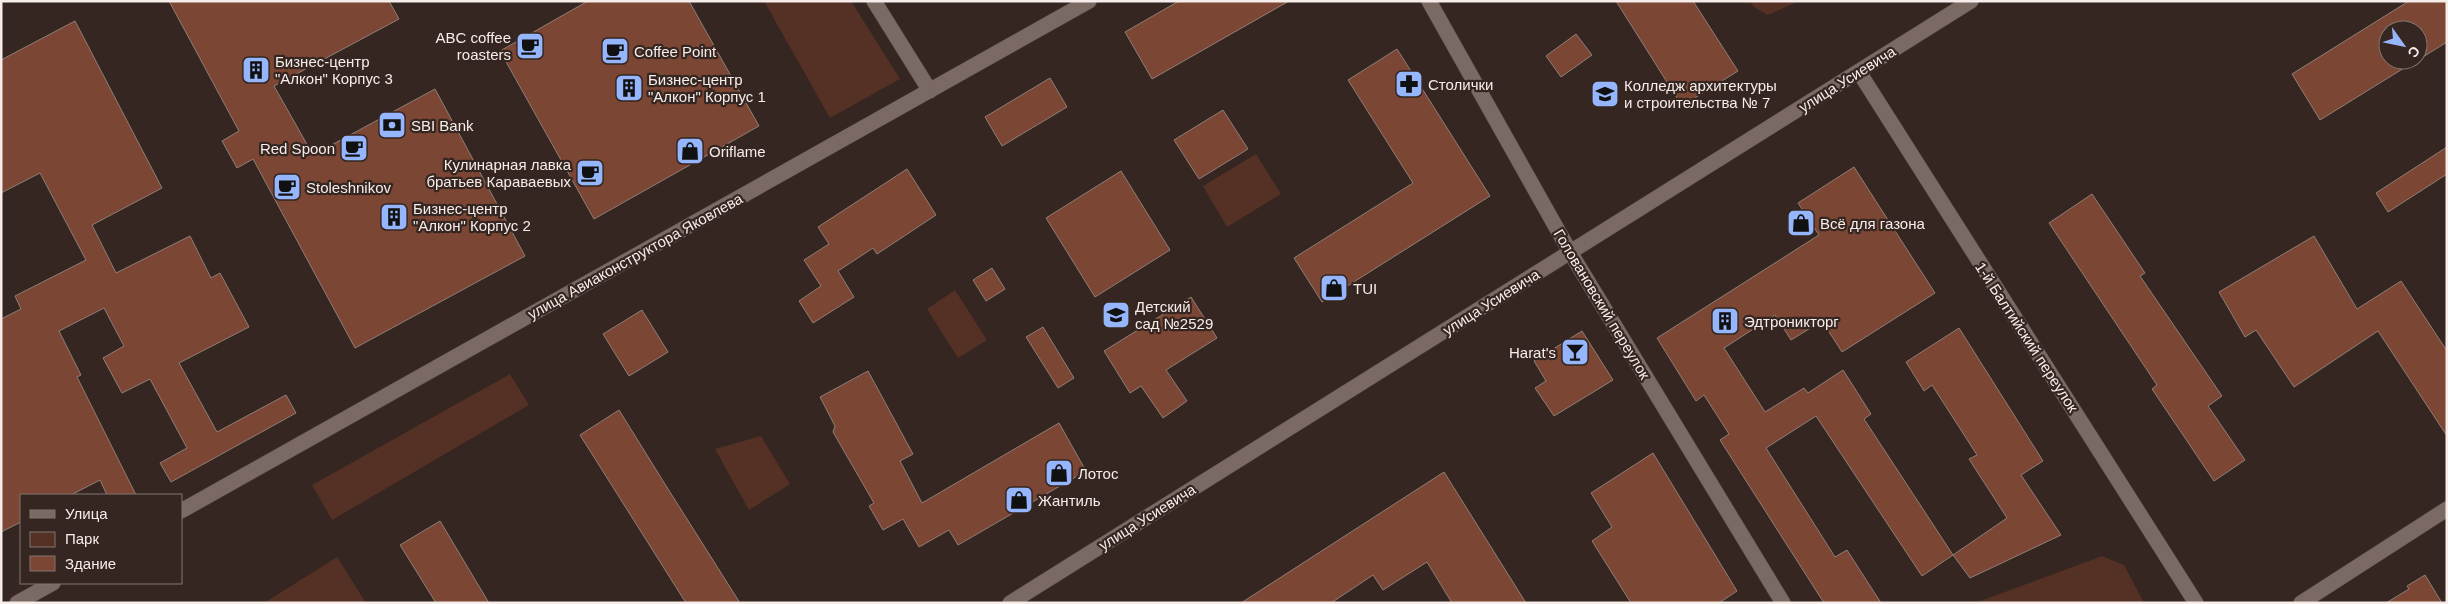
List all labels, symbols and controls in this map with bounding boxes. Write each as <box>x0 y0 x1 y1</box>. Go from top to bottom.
north arrow <box>2378 20 2428 70</box>
place label: ABC coffee roasters <box>435 29 511 63</box>
cafe icon: ABC coffee roasters <box>515 31 545 61</box>
cafe icon: Coffee Point <box>600 36 630 66</box>
street label: улица Усиевича <box>1796 42 1899 116</box>
place label: Coffee Point <box>634 43 717 60</box>
text: С <box>2404 43 2423 61</box>
place label: Бизнес-центр "Алкон" Корпус 3 <box>275 53 393 87</box>
building icon: Бизнес-центр "Алкон" Корпус 3 <box>241 55 271 85</box>
pharmacy icon: Столички <box>1394 69 1424 99</box>
place label: Бизнес-центр "Алкон" Корпус 1 <box>648 71 766 105</box>
building icon: Бизнес-центр "Алкон" Корпус 1 <box>614 73 644 103</box>
place label: Столички <box>1428 76 1493 93</box>
place label: Колледж архитектуры и строительства № 7 <box>1624 77 1777 111</box>
school or university icon: Колледж архитектуры и строительства № 7 <box>1590 79 1620 109</box>
bank icon: SBI Bank <box>377 110 407 140</box>
place label: SBI Bank <box>411 117 474 134</box>
cafe icon: Red Spoon <box>339 133 369 163</box>
shop icon: Oriflame <box>675 136 705 166</box>
place label: Red Spoon <box>260 140 335 157</box>
place label: Oriflame <box>709 143 766 160</box>
place label: Кулинарная лавка братьев Караваевых <box>426 156 572 190</box>
cafe icon: Кулинарная лавка братьев Караваевых <box>575 158 605 188</box>
cafe icon: Stoleshnikov <box>272 172 302 202</box>
place label: Stoleshnikov <box>306 179 392 196</box>
street label: улица Авиаконструктора Яковлева <box>525 189 746 322</box>
place label: Бизнес-центр "Алкон" Корпус 2 <box>413 200 531 234</box>
building icon: Бизнес-центр "Алкон" Корпус 2 <box>379 202 409 232</box>
shop icon: Всё для газона <box>1786 208 1816 238</box>
place label: Всё для газона <box>1820 215 1925 232</box>
street label: Головановский переулок <box>1550 226 1654 382</box>
street label: 1-й Балтийский переулок <box>1972 259 2082 416</box>
street label: улица Усиевича <box>1440 265 1543 339</box>
shop icon: TUI <box>1319 273 1349 303</box>
place label: TUI <box>1353 280 1377 297</box>
place label: Детский сад №2529 <box>1135 298 1213 332</box>
school or university icon: Детский сад №2529 <box>1101 300 1131 330</box>
building icon: Эдтроникторг <box>1710 306 1740 336</box>
place label: Эдтроникторг <box>1744 313 1839 330</box>
bar icon: Harat's <box>1560 337 1590 367</box>
place label: Harat's <box>1509 344 1556 361</box>
shop icon: Лотос <box>1044 458 1074 488</box>
place label: Лотос <box>1078 465 1119 482</box>
street label: улица Усиевича <box>1096 480 1199 554</box>
shop icon: Жантиль <box>1004 485 1034 515</box>
place label: Жантиль <box>1038 492 1101 509</box>
legend <box>20 494 182 584</box>
text: Улица <box>65 505 108 522</box>
text: Парк <box>65 530 99 547</box>
text: Здание <box>65 555 116 572</box>

